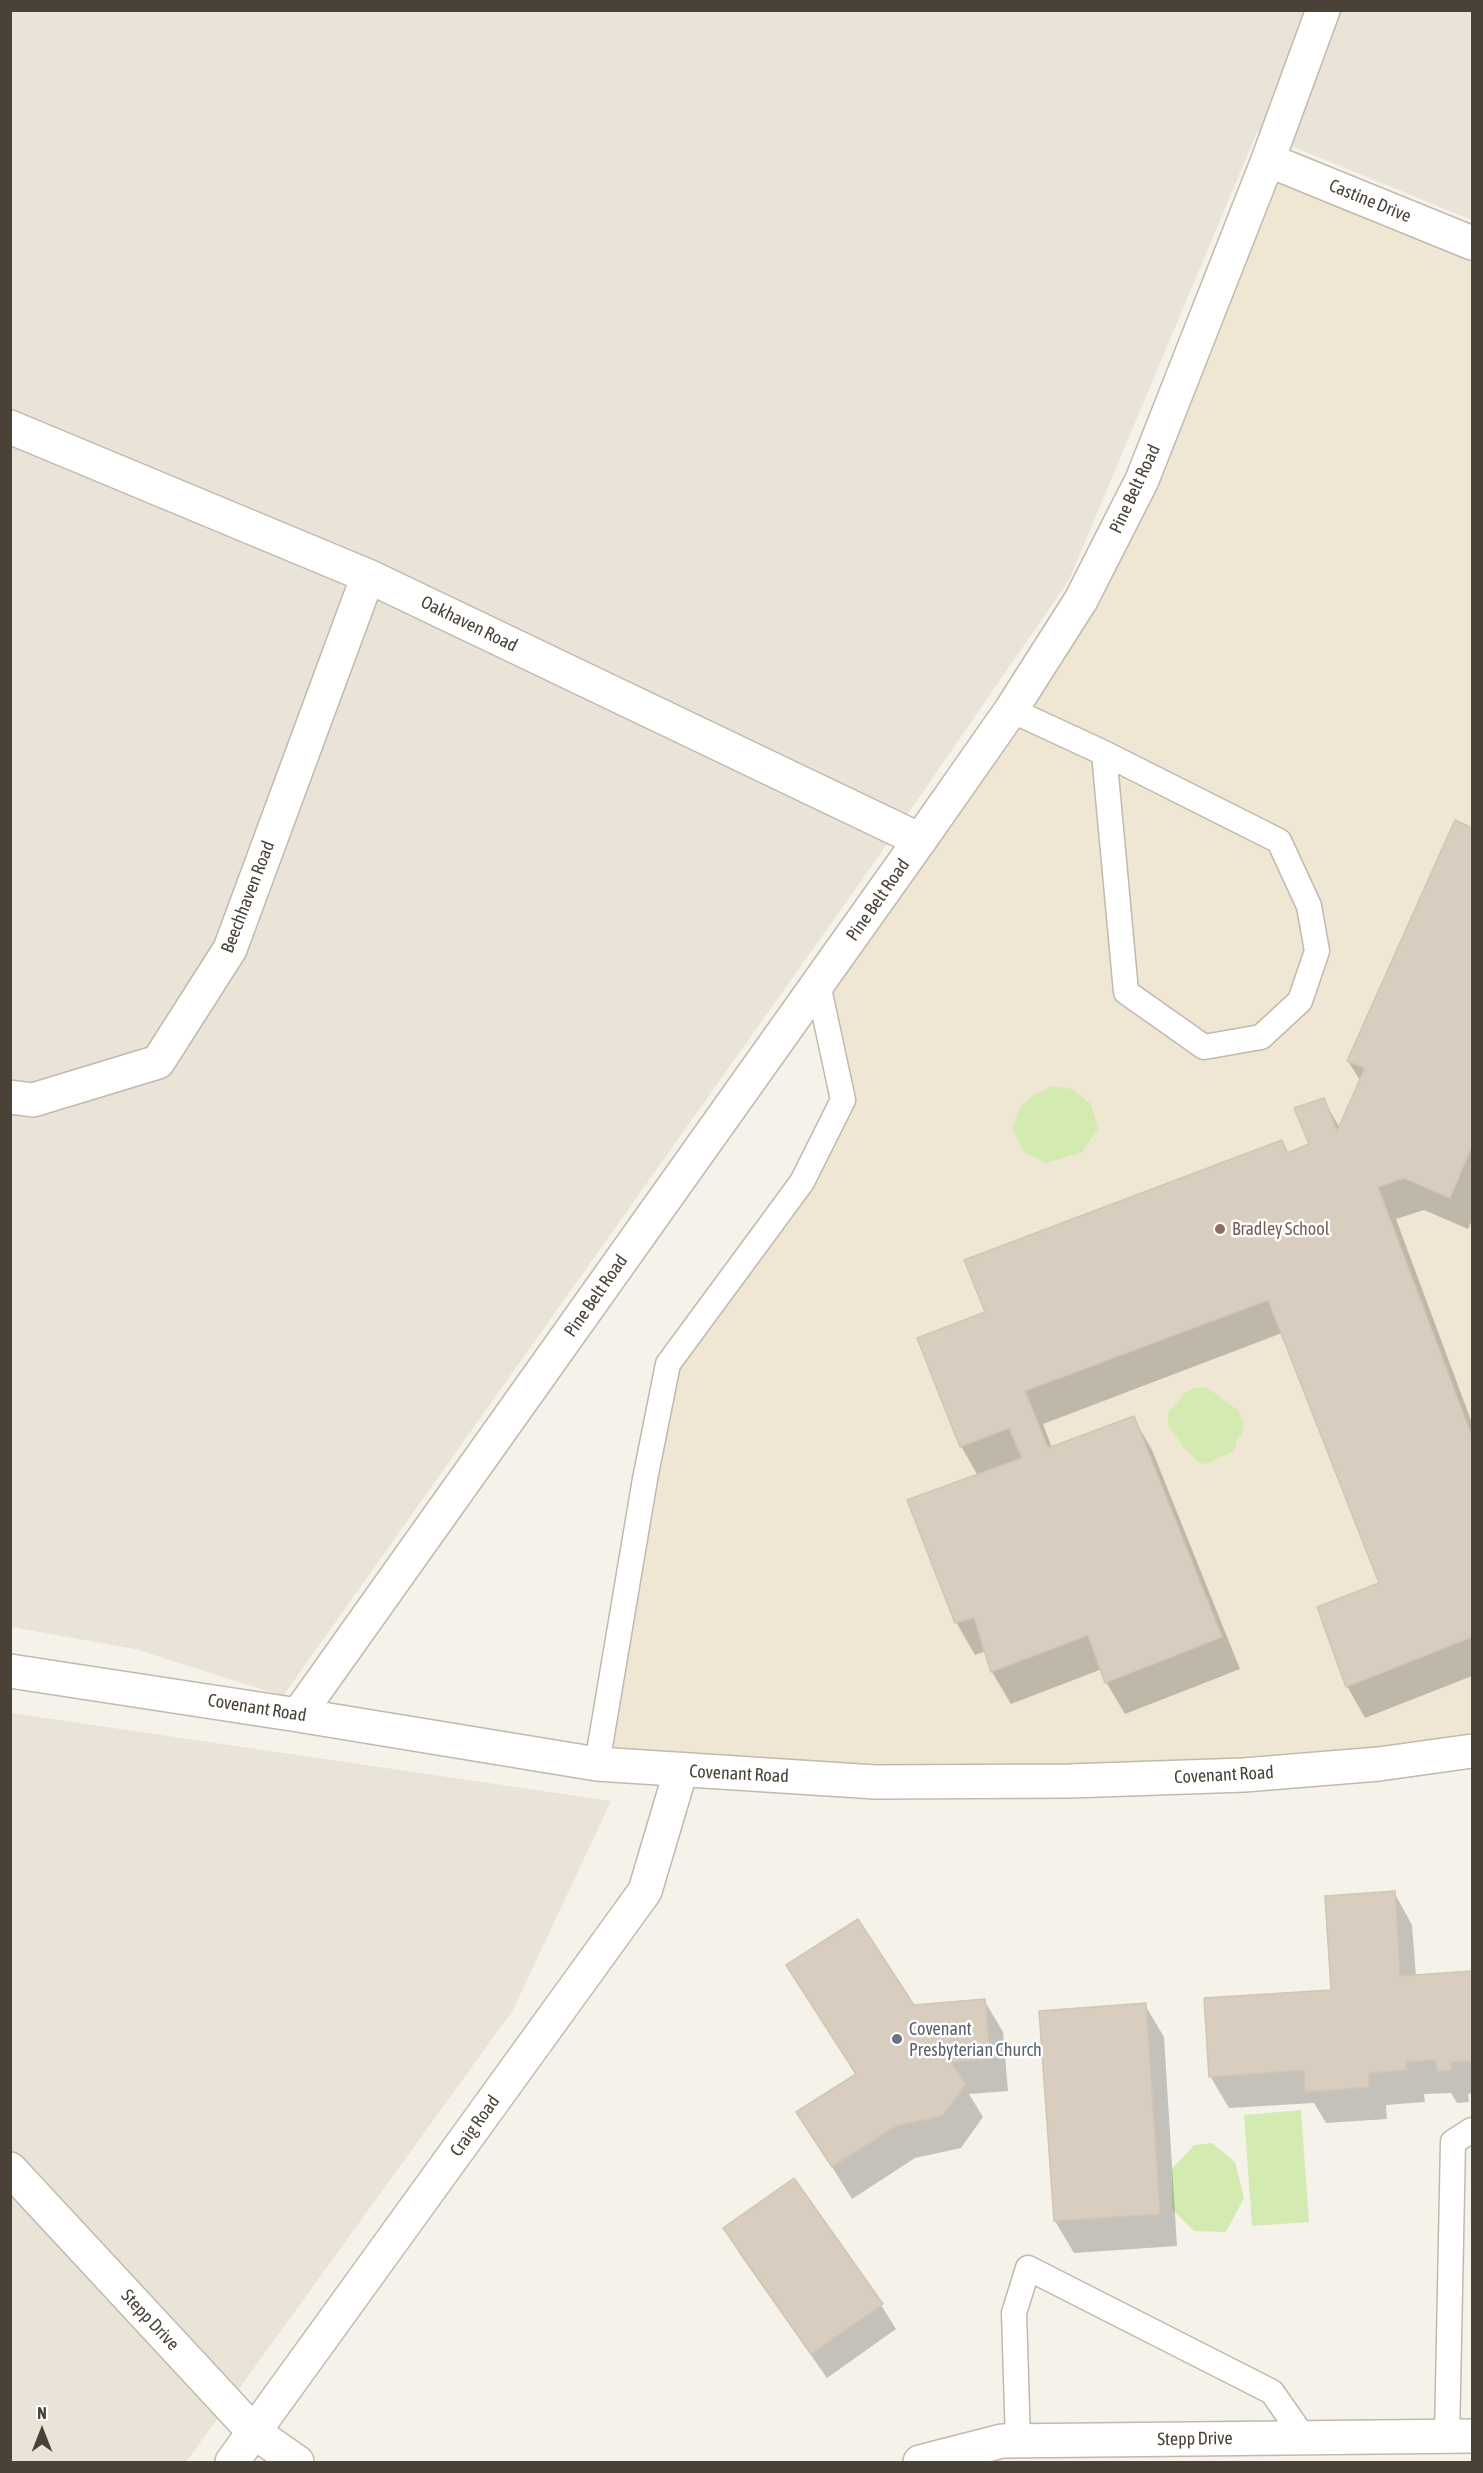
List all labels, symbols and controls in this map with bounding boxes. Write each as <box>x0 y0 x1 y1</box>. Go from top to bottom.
street label: Castine Drive <box>1326 175 1414 227</box>
street label: Pine Belt Road <box>1105 441 1165 537</box>
street label: Oakhaven Road <box>417 591 521 657</box>
street label: Beechhaven Road <box>217 838 279 956</box>
street label: Pine Belt Road <box>842 855 914 945</box>
place label: Bradley School <box>1232 1218 1329 1240</box>
marker: Bradley School <box>1213 1222 1227 1236</box>
street label: Pine Belt Road <box>560 1251 632 1341</box>
street label: Covenant Road <box>206 1690 308 1726</box>
street label: Covenant Road <box>689 1761 789 1787</box>
street label: Covenant Road <box>1174 1762 1274 1788</box>
place label: Covenant Presbyterian Church <box>909 2018 1042 2060</box>
marker: Covenant Presbyterian Church <box>890 2032 904 2046</box>
street label: Craig Road <box>446 2091 504 2161</box>
street label: Stepp Drive <box>116 2285 184 2355</box>
north arrow <box>12 2401 72 2461</box>
text: N <box>37 2404 47 2422</box>
street label: Stepp Drive <box>1157 2428 1233 2450</box>

